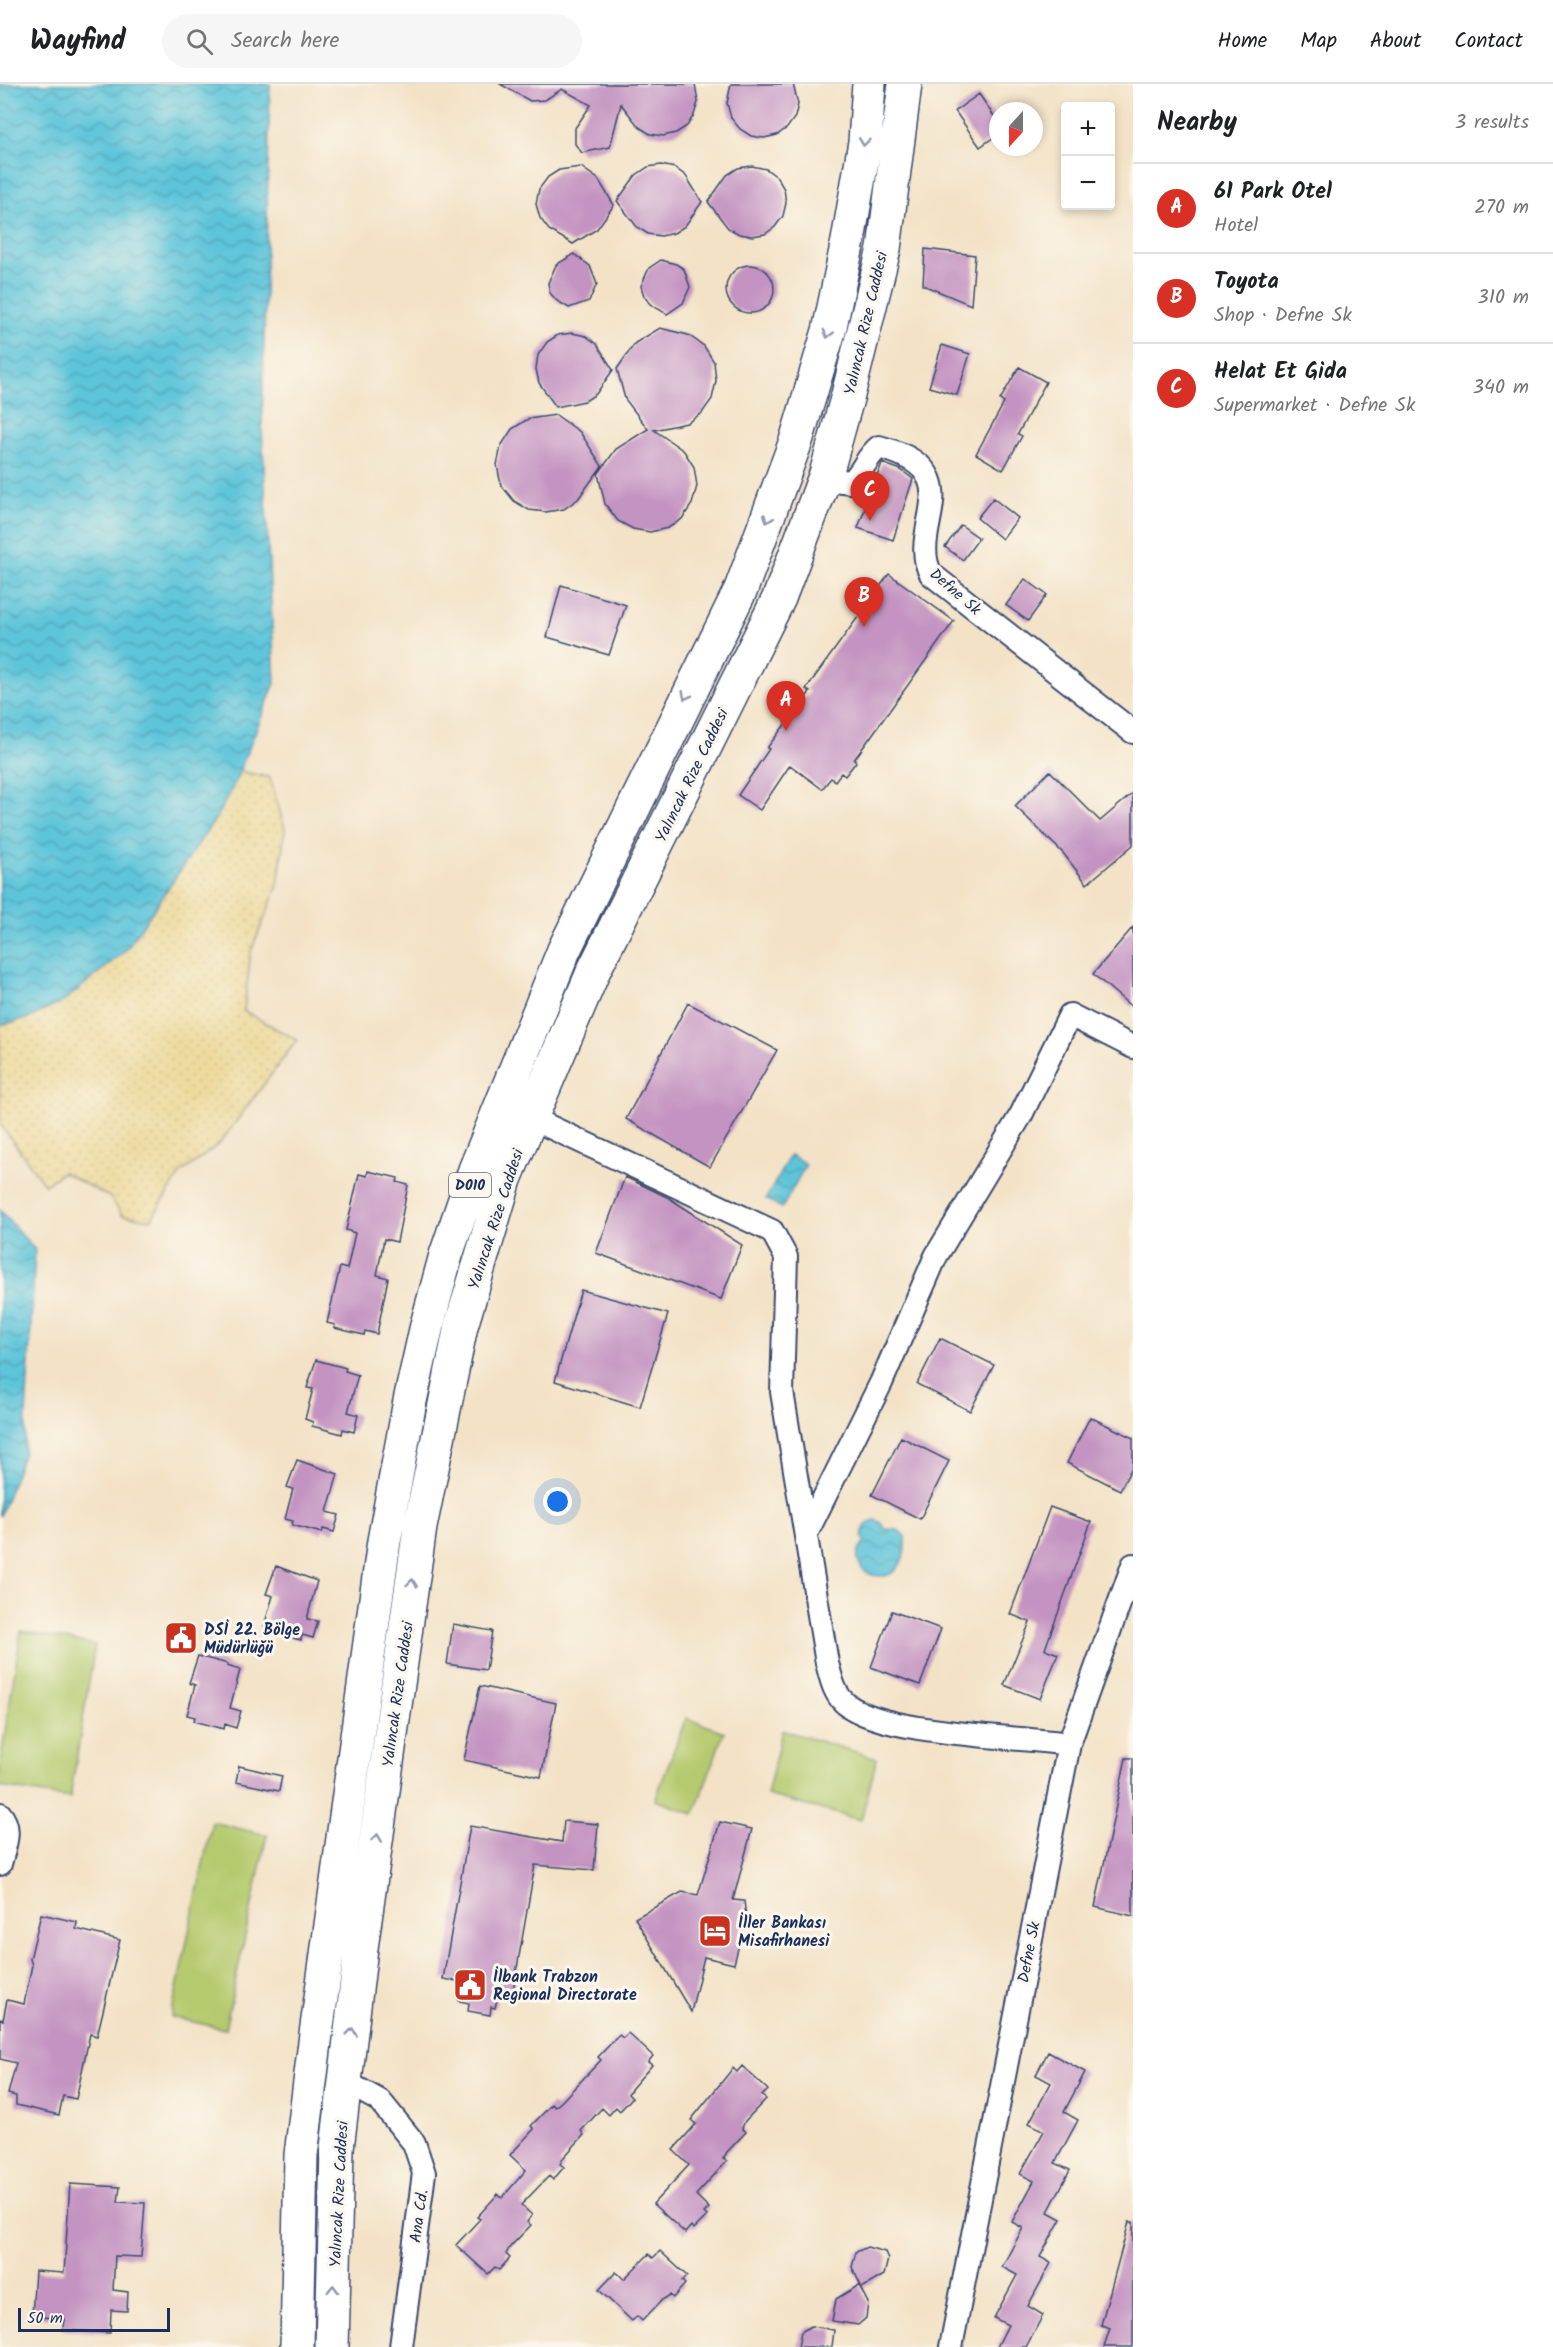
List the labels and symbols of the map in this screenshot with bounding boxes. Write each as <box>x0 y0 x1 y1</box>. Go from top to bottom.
north arrow <box>989 102 1043 156</box>
one-way arrow <box>859 138 871 147</box>
street label: Yalıncak Rize Caddesi <box>838 248 895 398</box>
one-way arrow <box>823 328 835 339</box>
pin: C <box>850 472 890 521</box>
one-way arrow <box>763 513 775 524</box>
street label: Defne Sk <box>924 562 987 622</box>
pin: B <box>844 578 884 627</box>
pin: A <box>766 682 806 731</box>
one-way arrow <box>682 690 693 700</box>
street label: Yalıncak Rize Caddesi <box>649 703 736 847</box>
street label: Yalıncak Rize Caddesi <box>462 1145 531 1293</box>
road number: D010 <box>449 1173 491 1197</box>
your location <box>543 1487 572 1516</box>
one-way arrow <box>406 1578 418 1587</box>
place label: DSİ 22. Bölge Müdürlüğü <box>204 1618 300 1661</box>
street label: Yalıncak Rize Caddesi <box>376 1619 421 1769</box>
public building icon: DSİ 22. Bölge Müdürlüğü <box>163 1620 199 1656</box>
one-way arrow <box>370 1834 382 1843</box>
place label: İller Bankası Misafirhanesi <box>738 1911 830 1954</box>
hotel icon: İller Bankası Misafirhanesi <box>697 1913 733 1949</box>
street label: Defne Sk <box>1011 1919 1048 1985</box>
place label: İlbank Trabzon Regional Directorate <box>493 1965 637 2008</box>
public building icon: İlbank Trabzon Regional Directorate <box>452 1967 488 2003</box>
one-way arrow <box>345 2027 358 2036</box>
street label: Yalıncak Rize Caddesi <box>323 2119 356 2268</box>
street label: Ana Cd. <box>403 2188 436 2244</box>
one-way arrow <box>327 2284 340 2293</box>
scale bar <box>18 2305 170 2332</box>

